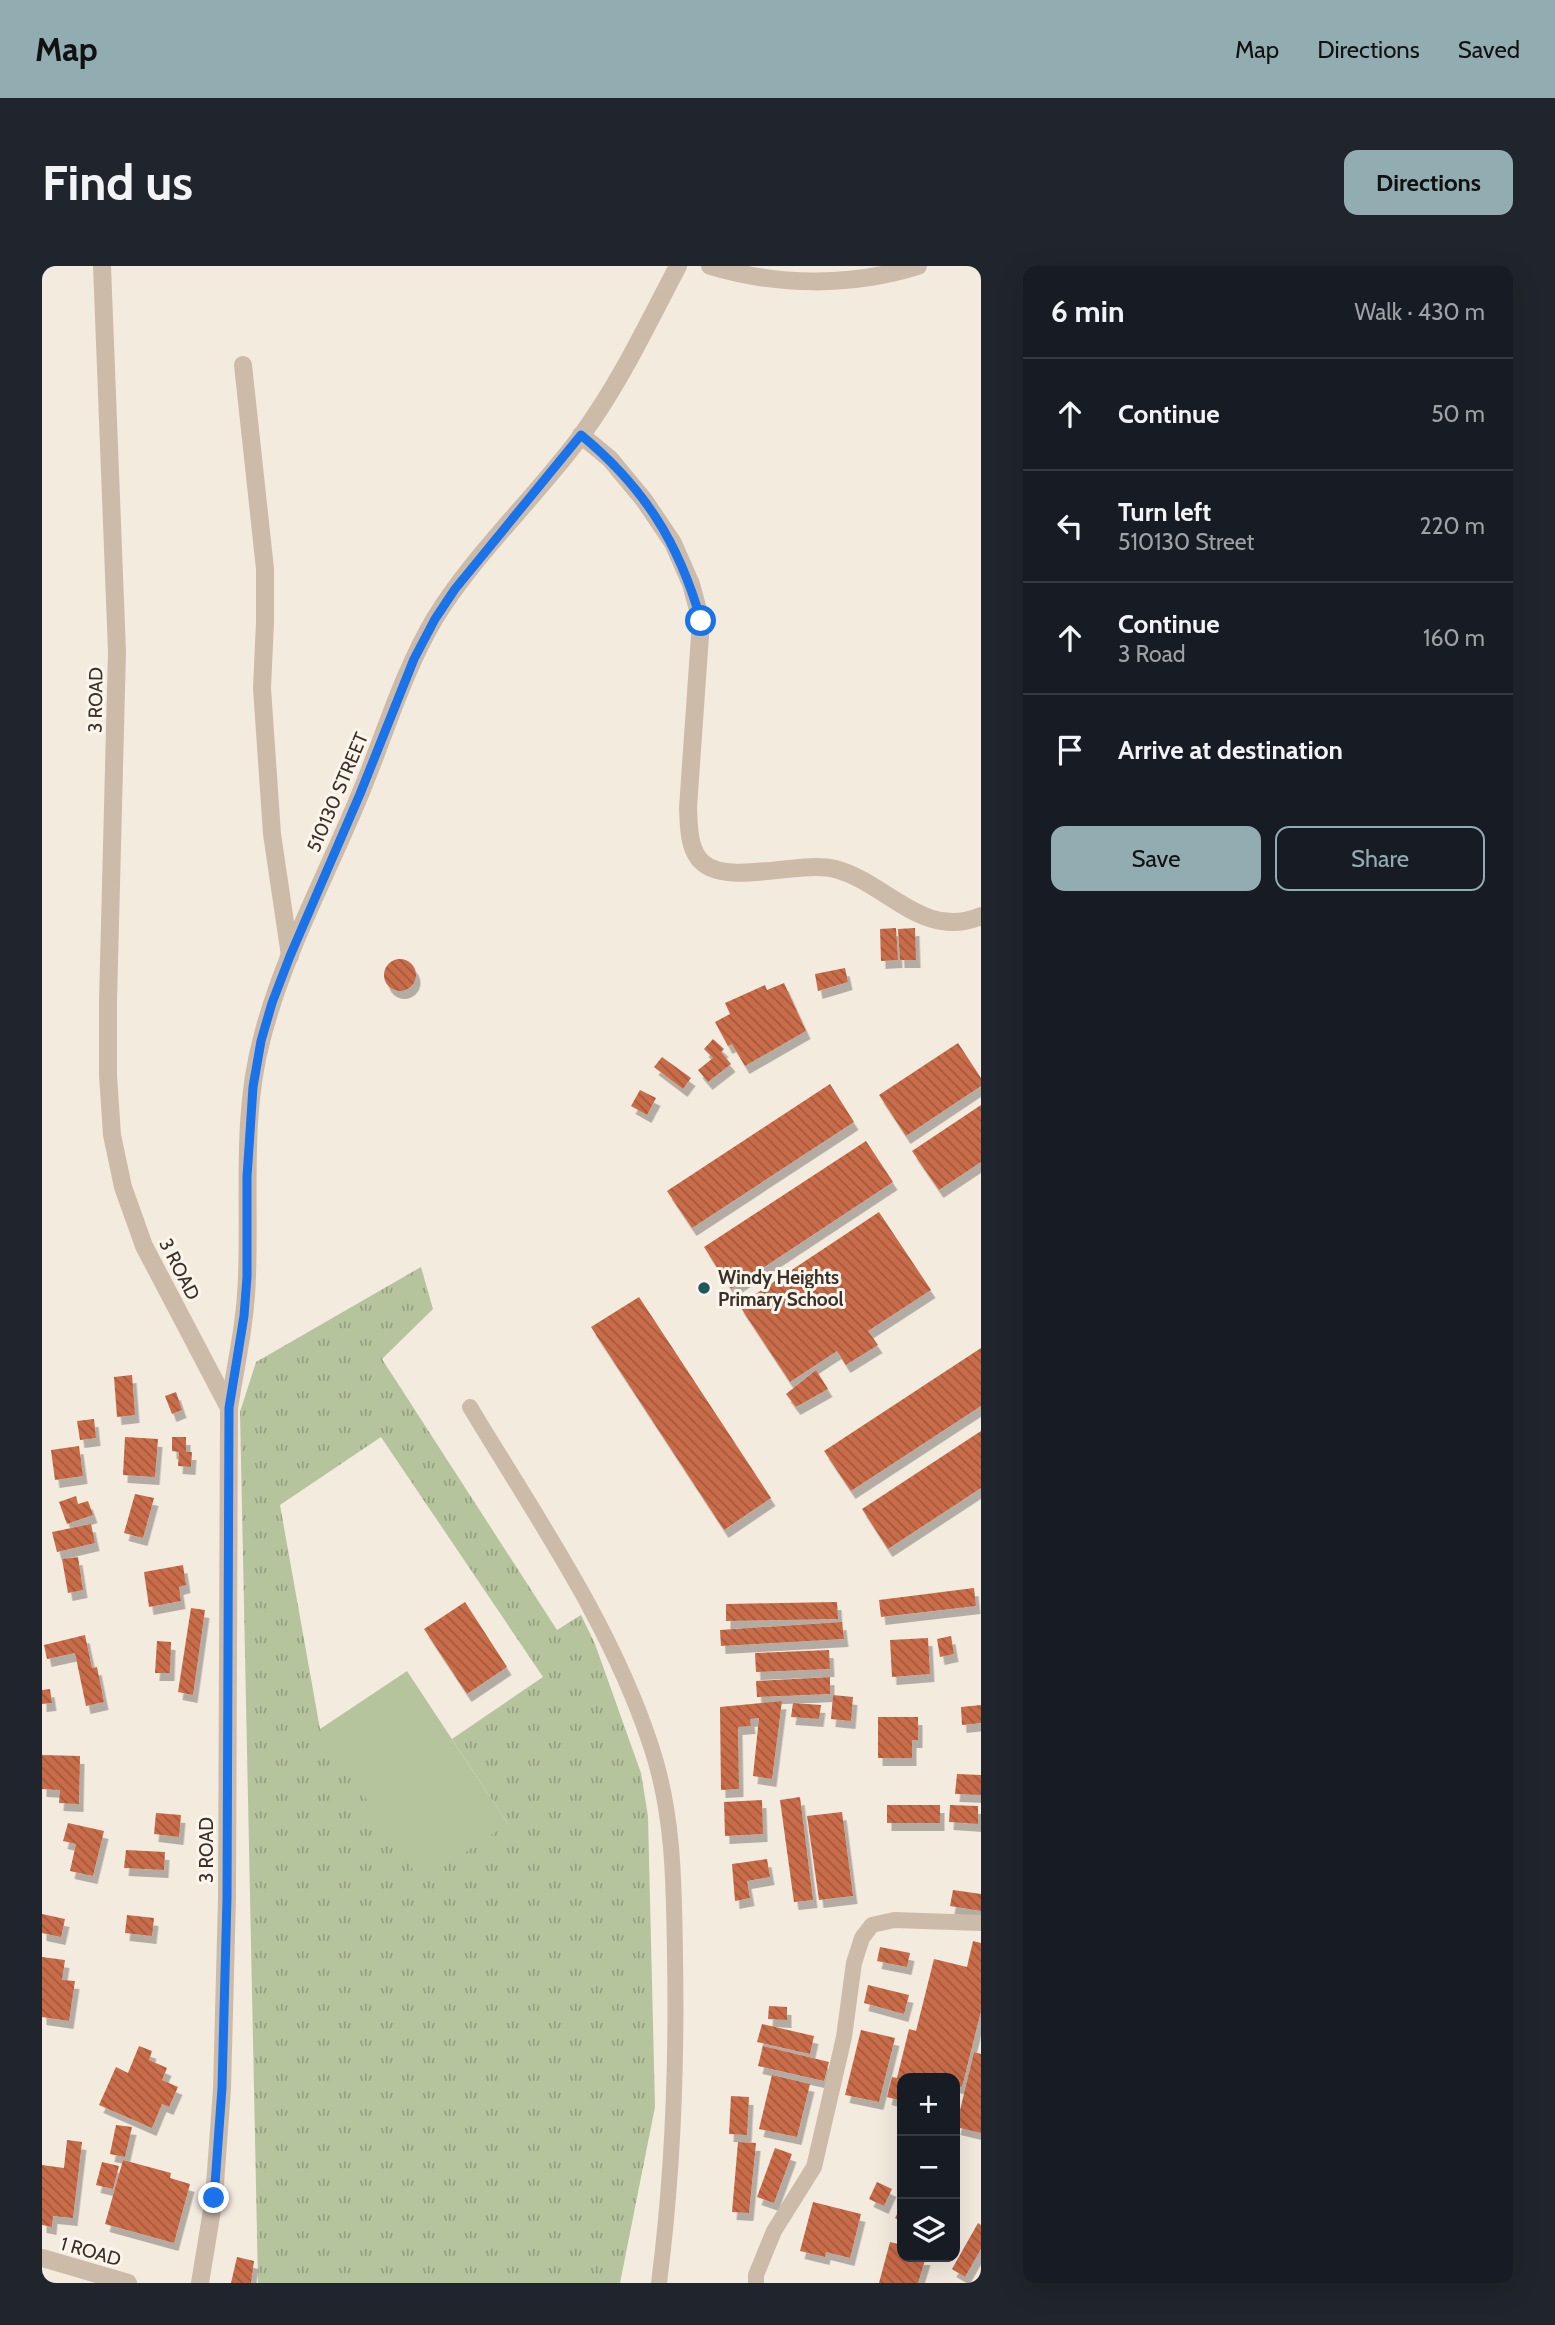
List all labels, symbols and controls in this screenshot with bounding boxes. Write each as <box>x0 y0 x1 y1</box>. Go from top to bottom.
text: Map <box>35 29 98 69</box>
text: Map <box>1235 35 1279 64</box>
text: Directions <box>1317 35 1420 64</box>
text: Saved <box>1458 35 1520 64</box>
button: Directions <box>1344 150 1513 215</box>
text: Find us <box>42 153 193 212</box>
text: 6 min <box>1051 293 1124 330</box>
text: Walk · 430 m <box>1354 298 1485 326</box>
icon: ahead <box>1051 395 1089 433</box>
text: Continue <box>1118 398 1220 430</box>
text: 50 m <box>1431 400 1485 428</box>
text: Turn left <box>1118 496 1211 528</box>
icon: left <box>1051 507 1089 545</box>
text: 220 m <box>1419 512 1485 540</box>
text: 510130 Street <box>1118 528 1254 556</box>
route start <box>685 605 716 636</box>
text: Continue <box>1118 608 1220 640</box>
icon: ahead <box>1051 619 1089 657</box>
text: 160 m <box>1423 624 1485 652</box>
text: 3 Road <box>1118 640 1186 668</box>
street label: 3 ROAD <box>83 667 108 733</box>
street label: 510130 STREET <box>302 729 373 855</box>
icon: arrive <box>1051 731 1089 769</box>
text: Arrive at destination <box>1118 734 1343 766</box>
button: Save <box>1051 826 1261 891</box>
button: Share <box>1275 826 1485 891</box>
street label: 3 ROAD <box>154 1235 205 1304</box>
place label: Windy Heights Primary School <box>718 1266 844 1311</box>
marker: Windy Heights Primary School <box>696 1280 712 1296</box>
street label: 3 ROAD <box>195 1817 218 1883</box>
map controls <box>897 2073 960 2262</box>
button: + <box>897 2073 960 2136</box>
button: − <box>897 2136 960 2199</box>
route end <box>198 2182 229 2213</box>
button: layers <box>897 2199 960 2262</box>
street label: 1 ROAD <box>58 2232 124 2271</box>

